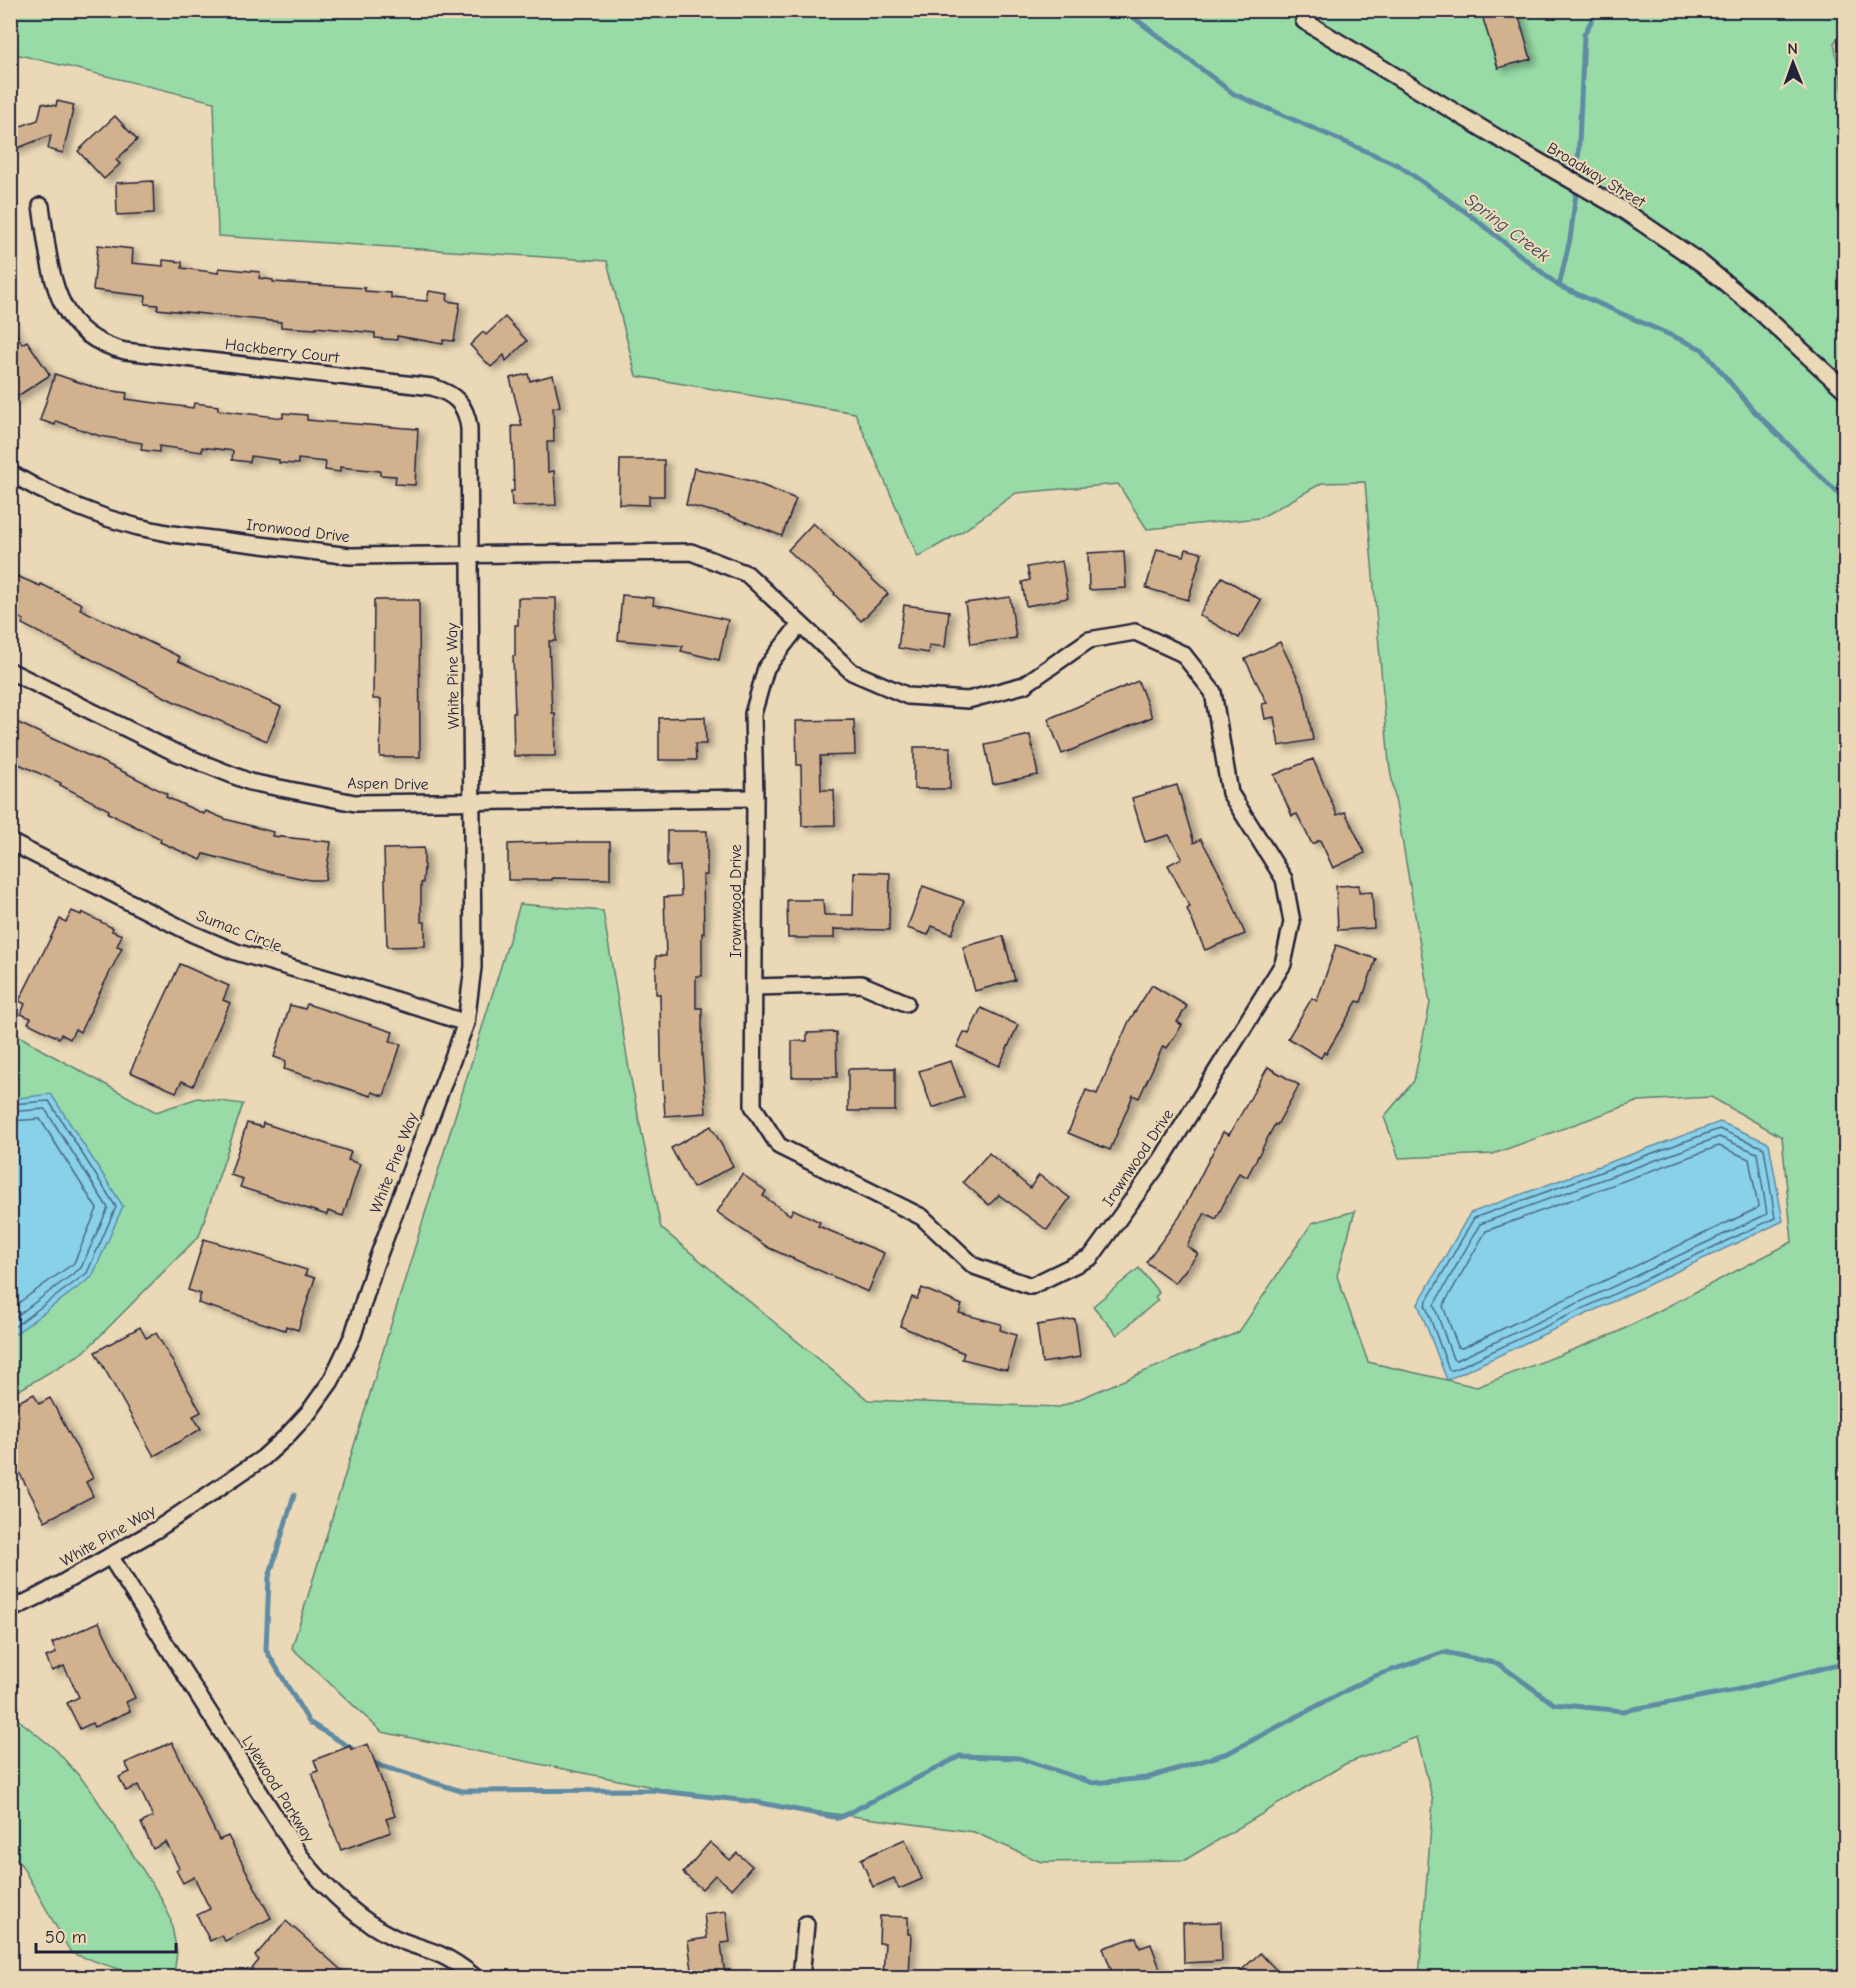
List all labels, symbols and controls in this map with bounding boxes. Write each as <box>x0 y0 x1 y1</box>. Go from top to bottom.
north arrow <box>1763 33 1823 93</box>
text: N <box>1787 40 1798 58</box>
street label: Broadway Street <box>1544 139 1649 212</box>
water label: Spring Creek <box>1460 189 1554 267</box>
street label: Hackberry Court <box>224 335 340 367</box>
street label: Ironwood Drive <box>245 516 351 546</box>
street label: White Pine Way <box>443 622 463 729</box>
street label: Aspen Drive <box>347 774 429 794</box>
street label: Irownwood Drive <box>727 844 745 958</box>
street label: Sumac Circle <box>194 906 284 956</box>
street label: Irownwood Drive <box>1099 1106 1177 1210</box>
street label: White Pine Way <box>367 1109 422 1216</box>
street label: White Pine Way <box>57 1501 159 1570</box>
street label: Lylewood Parkway <box>238 1732 318 1846</box>
scale bar <box>36 1916 176 1954</box>
text: 50 m <box>45 1927 87 1948</box>

